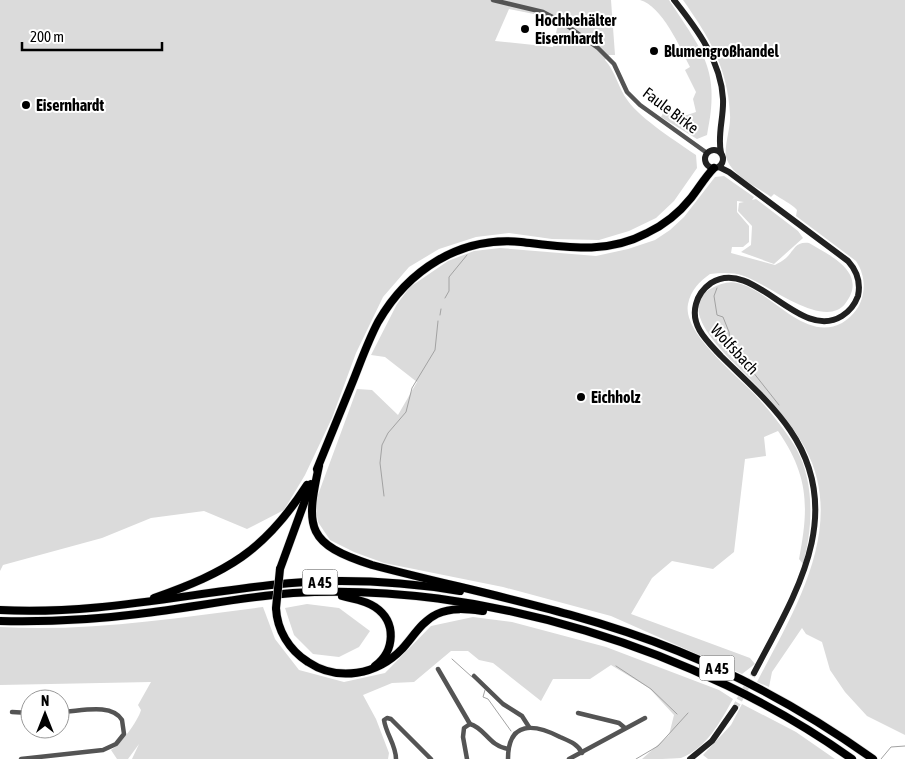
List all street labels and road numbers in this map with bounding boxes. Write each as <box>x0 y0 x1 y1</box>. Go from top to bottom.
street label: Faule Birke <box>640 83 702 137</box>
street label: Wolfsbach <box>707 320 763 378</box>
road number: A 45 <box>302 570 338 594</box>
road number: A 45 <box>700 656 734 680</box>

